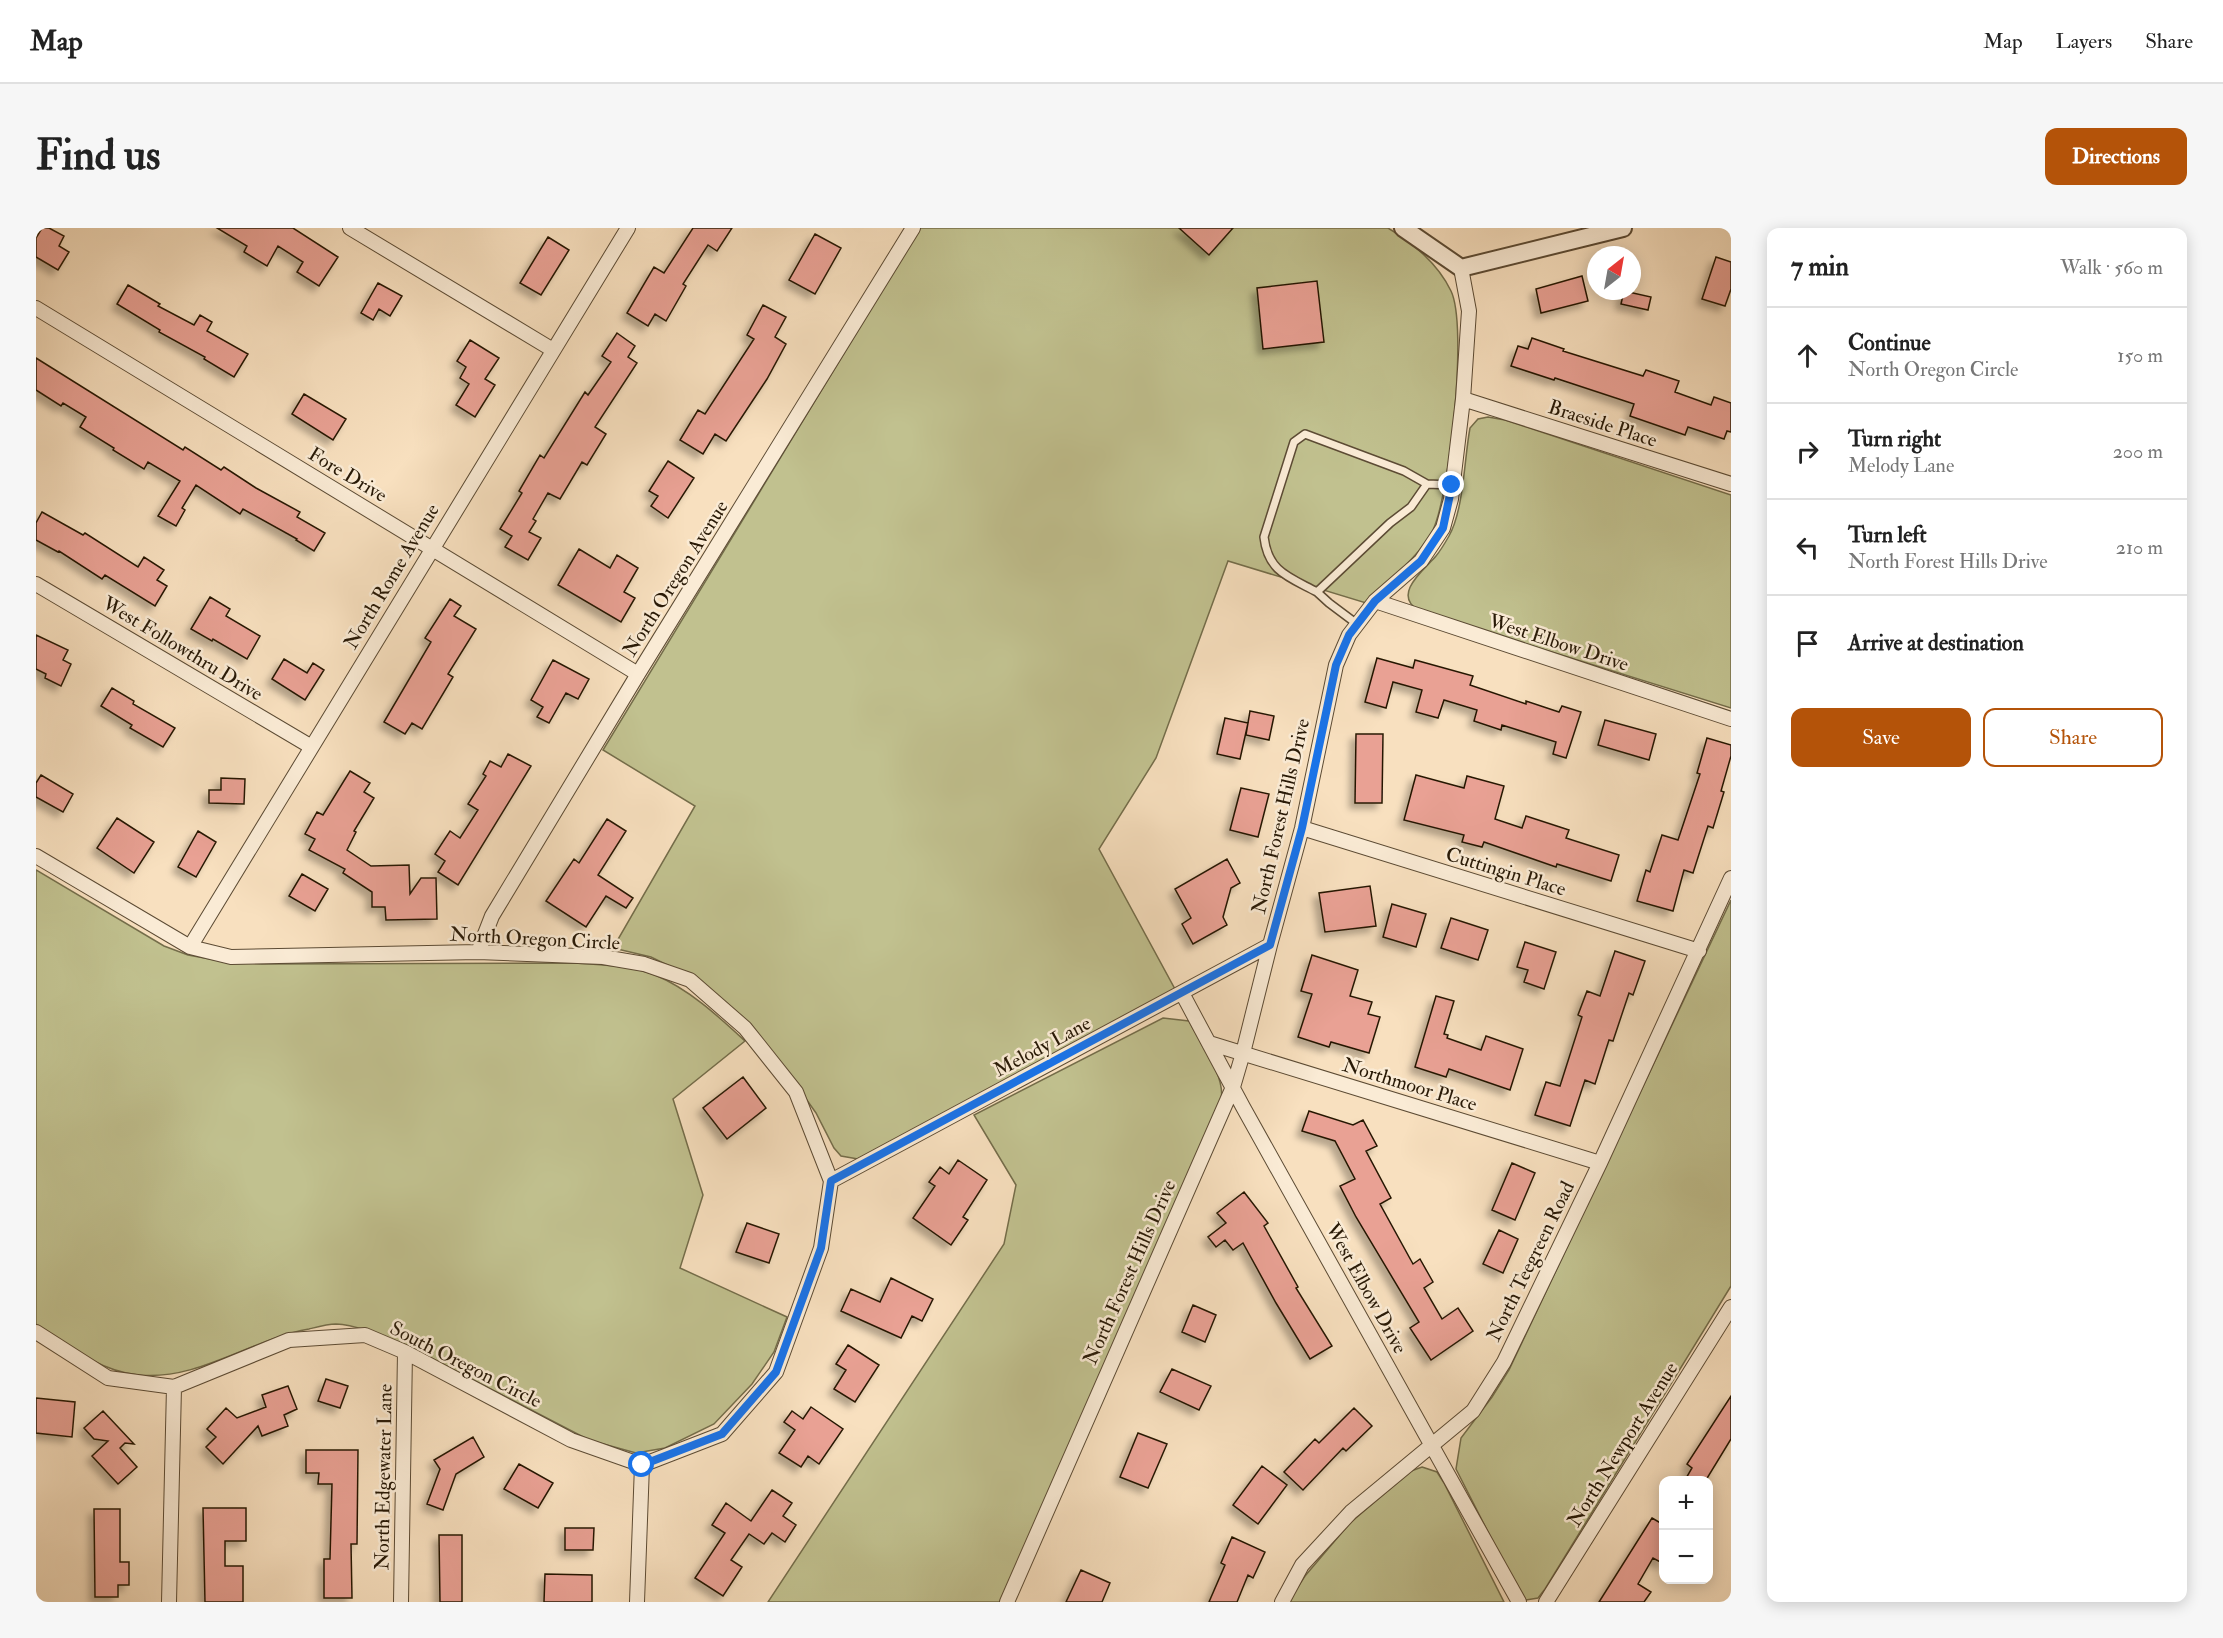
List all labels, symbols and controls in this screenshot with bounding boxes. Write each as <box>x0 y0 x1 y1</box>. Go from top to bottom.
text: Map <box>30 24 83 59</box>
text: Map <box>1983 28 2023 55</box>
text: Layers <box>2056 28 2112 55</box>
text: Share <box>2145 28 2193 55</box>
button: Directions <box>2045 128 2187 185</box>
text: Find us <box>36 130 160 182</box>
north arrow <box>1587 246 1641 300</box>
text: 7 min <box>1791 251 1849 283</box>
text: Walk · 560 m <box>2060 255 2163 280</box>
text: Continue <box>1848 329 1931 357</box>
icon: ahead <box>1791 339 1824 372</box>
text: 150 m <box>2117 343 2163 368</box>
text: North Oregon Circle <box>1848 357 2018 382</box>
street label: Braeside Place <box>1545 394 1660 453</box>
text: Turn right <box>1848 425 1941 453</box>
icon: right <box>1791 435 1824 468</box>
text: 200 m <box>2113 439 2163 464</box>
street label: Fore Drive <box>304 441 392 508</box>
text: Melody Lane <box>1848 453 1954 478</box>
route end <box>1438 471 1464 497</box>
street label: North Oregon Avenue <box>617 495 734 661</box>
street label: North Rome Avenue <box>338 499 445 654</box>
text: Turn left <box>1848 521 1927 549</box>
icon: left <box>1791 531 1824 564</box>
text: 210 m <box>2116 535 2163 560</box>
text: North Forest Hills Drive <box>1848 549 2048 574</box>
street label: West Followthru Drive <box>97 590 268 706</box>
street label: West Elbow Drive <box>1485 608 1632 677</box>
icon: arrive <box>1791 627 1824 660</box>
text: Arrive at destination <box>1848 629 2024 657</box>
button: Save <box>1791 708 1971 767</box>
button: Share <box>1983 708 2163 767</box>
street label: North Forest Hills Drive <box>1246 716 1315 916</box>
street label: Cuttingin Place <box>1443 841 1569 902</box>
street label: North Oregon Circle <box>449 922 621 955</box>
street label: Melody Lane <box>989 1010 1095 1082</box>
street label: Northmoor Place <box>1340 1052 1480 1117</box>
street label: North Forest Hills Drive <box>1077 1176 1181 1368</box>
street label: North Teegreen Road <box>1481 1177 1580 1345</box>
street label: West Elbow Drive <box>1320 1218 1413 1358</box>
street label: South Oregon Circle <box>386 1315 546 1413</box>
street label: North Newport Avenue <box>1562 1357 1684 1532</box>
street label: North Edgewater Lane <box>369 1384 398 1570</box>
route start <box>628 1451 654 1477</box>
map controls <box>1659 1476 1713 1584</box>
button: + <box>1659 1476 1713 1530</box>
button: − <box>1659 1530 1713 1584</box>

